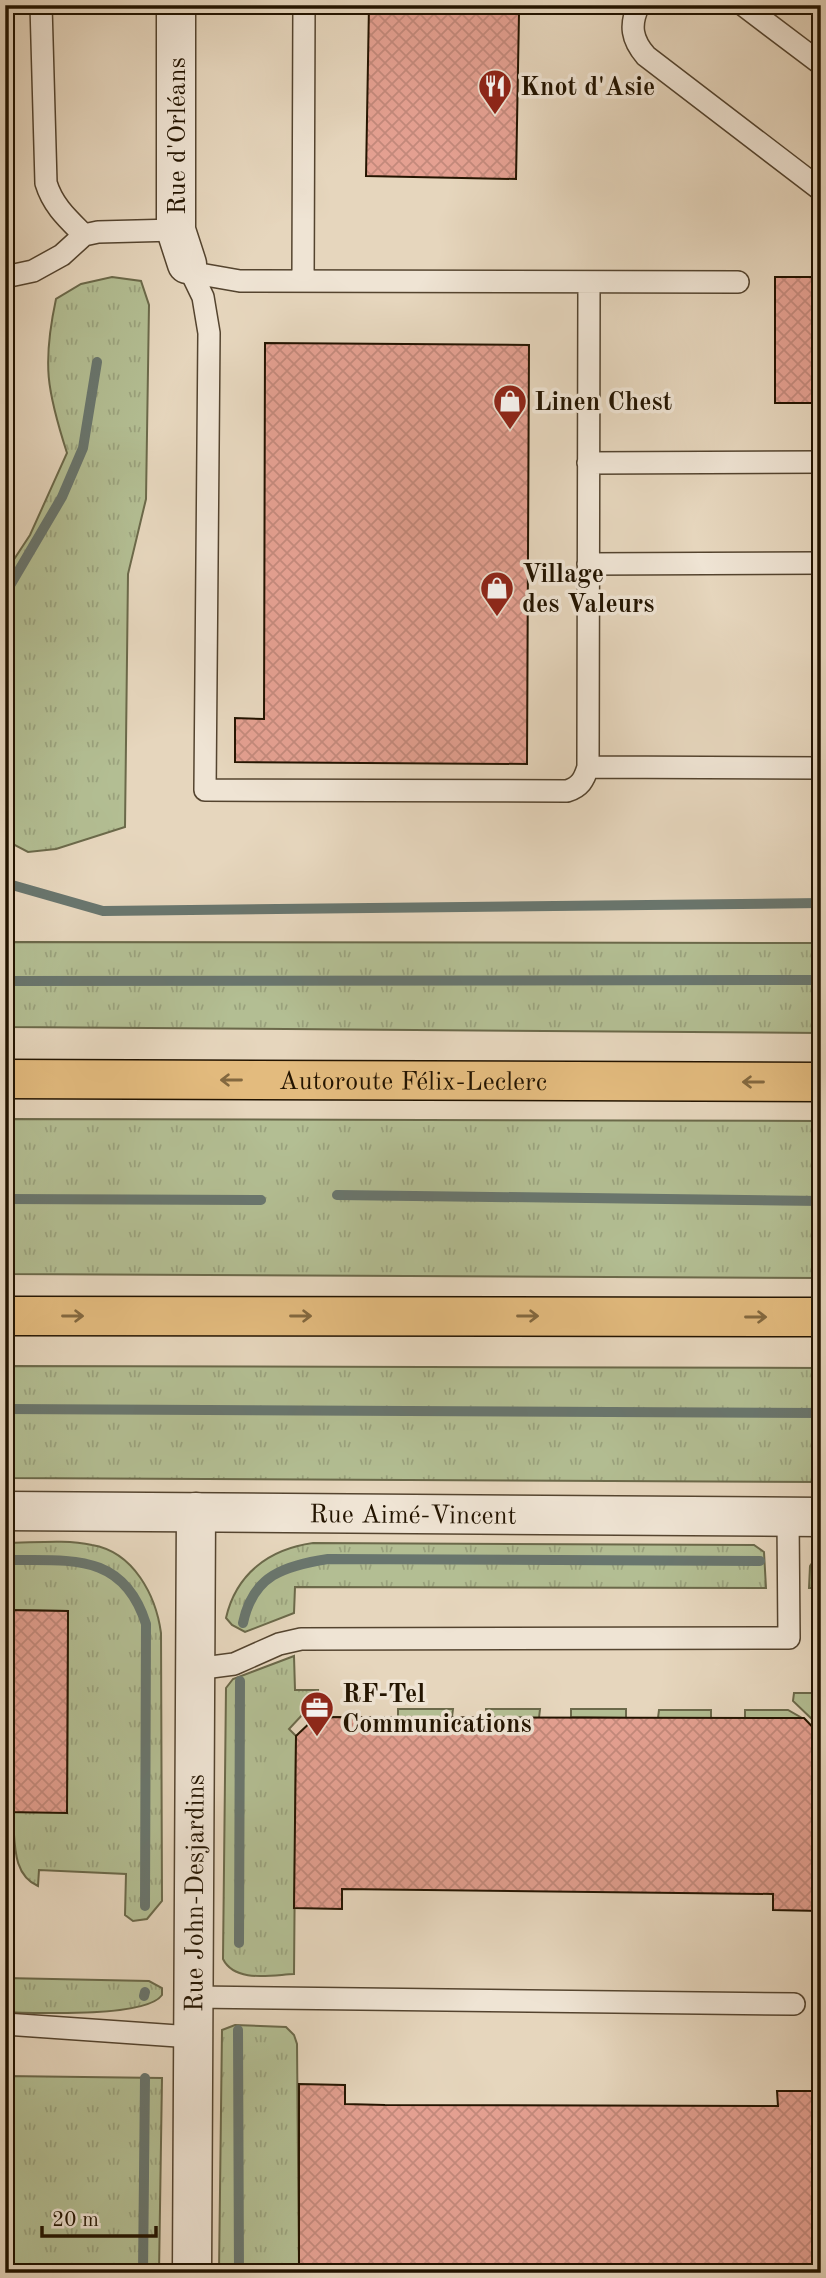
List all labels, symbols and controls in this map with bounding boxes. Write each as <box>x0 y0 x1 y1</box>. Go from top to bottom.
street label: Rue d'Orléans <box>165 57 191 215</box>
restaurant icon: Knot d'Asie <box>476 67 514 116</box>
place label: Knot d'Asie <box>520 75 655 101</box>
shop icon: Linen Chest <box>491 382 529 431</box>
place label: Linen Chest <box>534 390 672 416</box>
place label: Village des Valeurs <box>522 562 655 618</box>
shop icon: Village des Valeurs <box>478 569 516 618</box>
street label: Autoroute Félix-Leclerc <box>279 1069 547 1096</box>
one-way arrow <box>220 1073 243 1087</box>
one-way arrow <box>741 1075 764 1089</box>
one-way arrow <box>62 1309 85 1323</box>
one-way arrow <box>289 1309 312 1323</box>
one-way arrow <box>517 1309 540 1323</box>
one-way arrow <box>744 1310 767 1324</box>
street label: Rue Aimé-Vincent <box>309 1502 517 1530</box>
place label: RF-Tel Communications <box>342 1682 532 1738</box>
office icon: RF-Tel Communications <box>298 1689 336 1738</box>
street label: Rue John-Desjardins <box>182 1774 210 2012</box>
scale bar <box>42 2194 156 2238</box>
text: 20 m <box>52 2210 99 2231</box>

